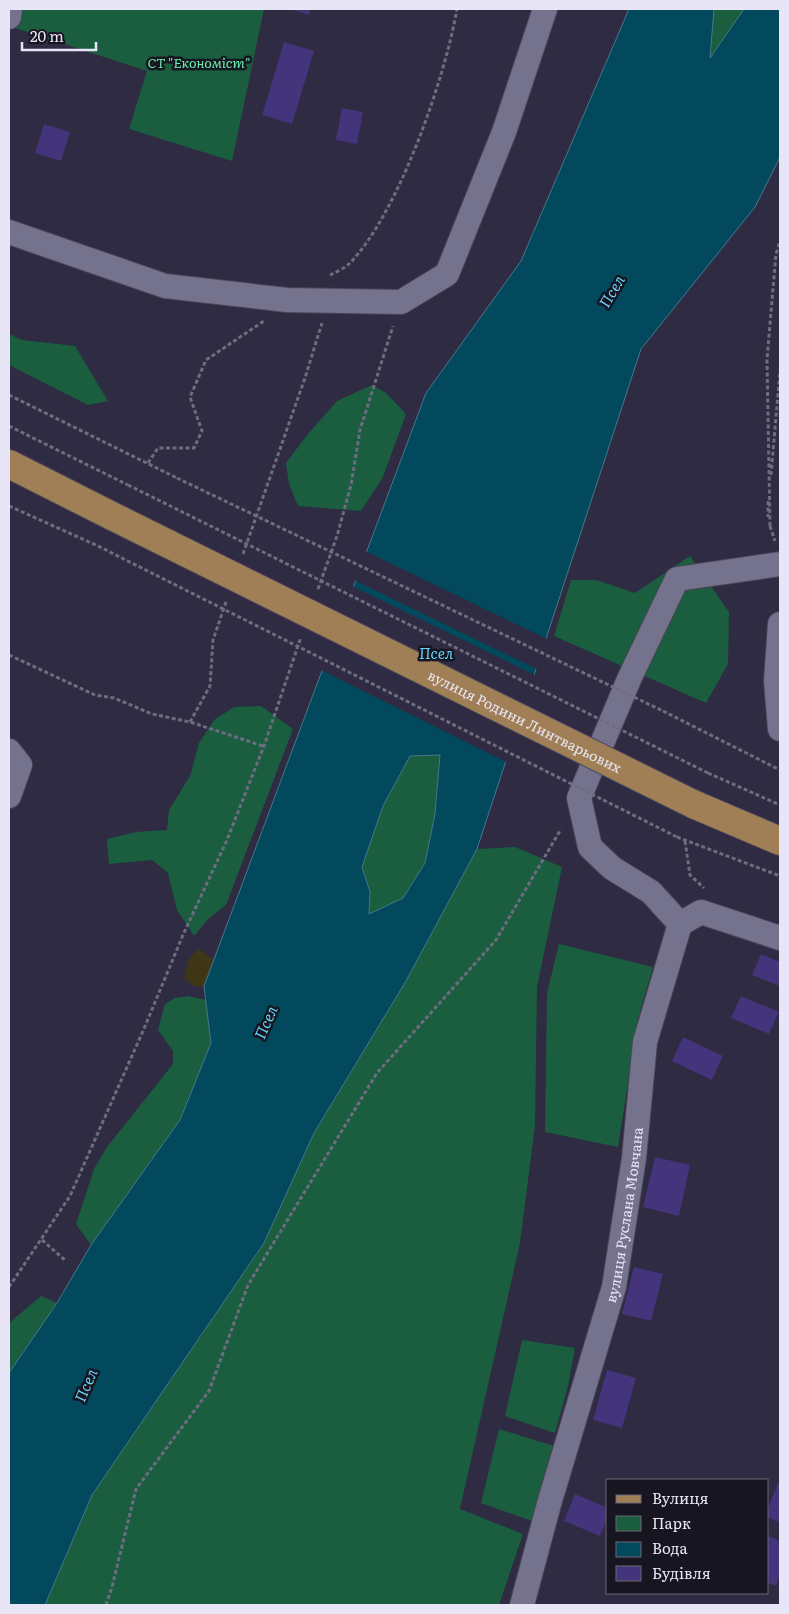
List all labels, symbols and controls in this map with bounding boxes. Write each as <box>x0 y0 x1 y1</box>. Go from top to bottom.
scale bar <box>22 20 96 52</box>
text: 20 m <box>30 24 64 47</box>
park label: СТ "Економіст" <box>147 52 251 72</box>
water label: Псел <box>592 270 630 311</box>
water label: Псел <box>419 641 454 664</box>
street label: вулиця Родини Линтварьових <box>425 664 625 777</box>
water label: Псел <box>248 1001 283 1042</box>
street label: вулиця Руслана Мовчана <box>600 1126 647 1305</box>
water label: Псел <box>68 1364 103 1405</box>
legend <box>606 1479 769 1594</box>
text: Вулиця <box>652 1486 709 1509</box>
text: Парк <box>652 1511 691 1534</box>
text: Вода <box>652 1536 689 1559</box>
text: Будівля <box>652 1561 711 1584</box>

